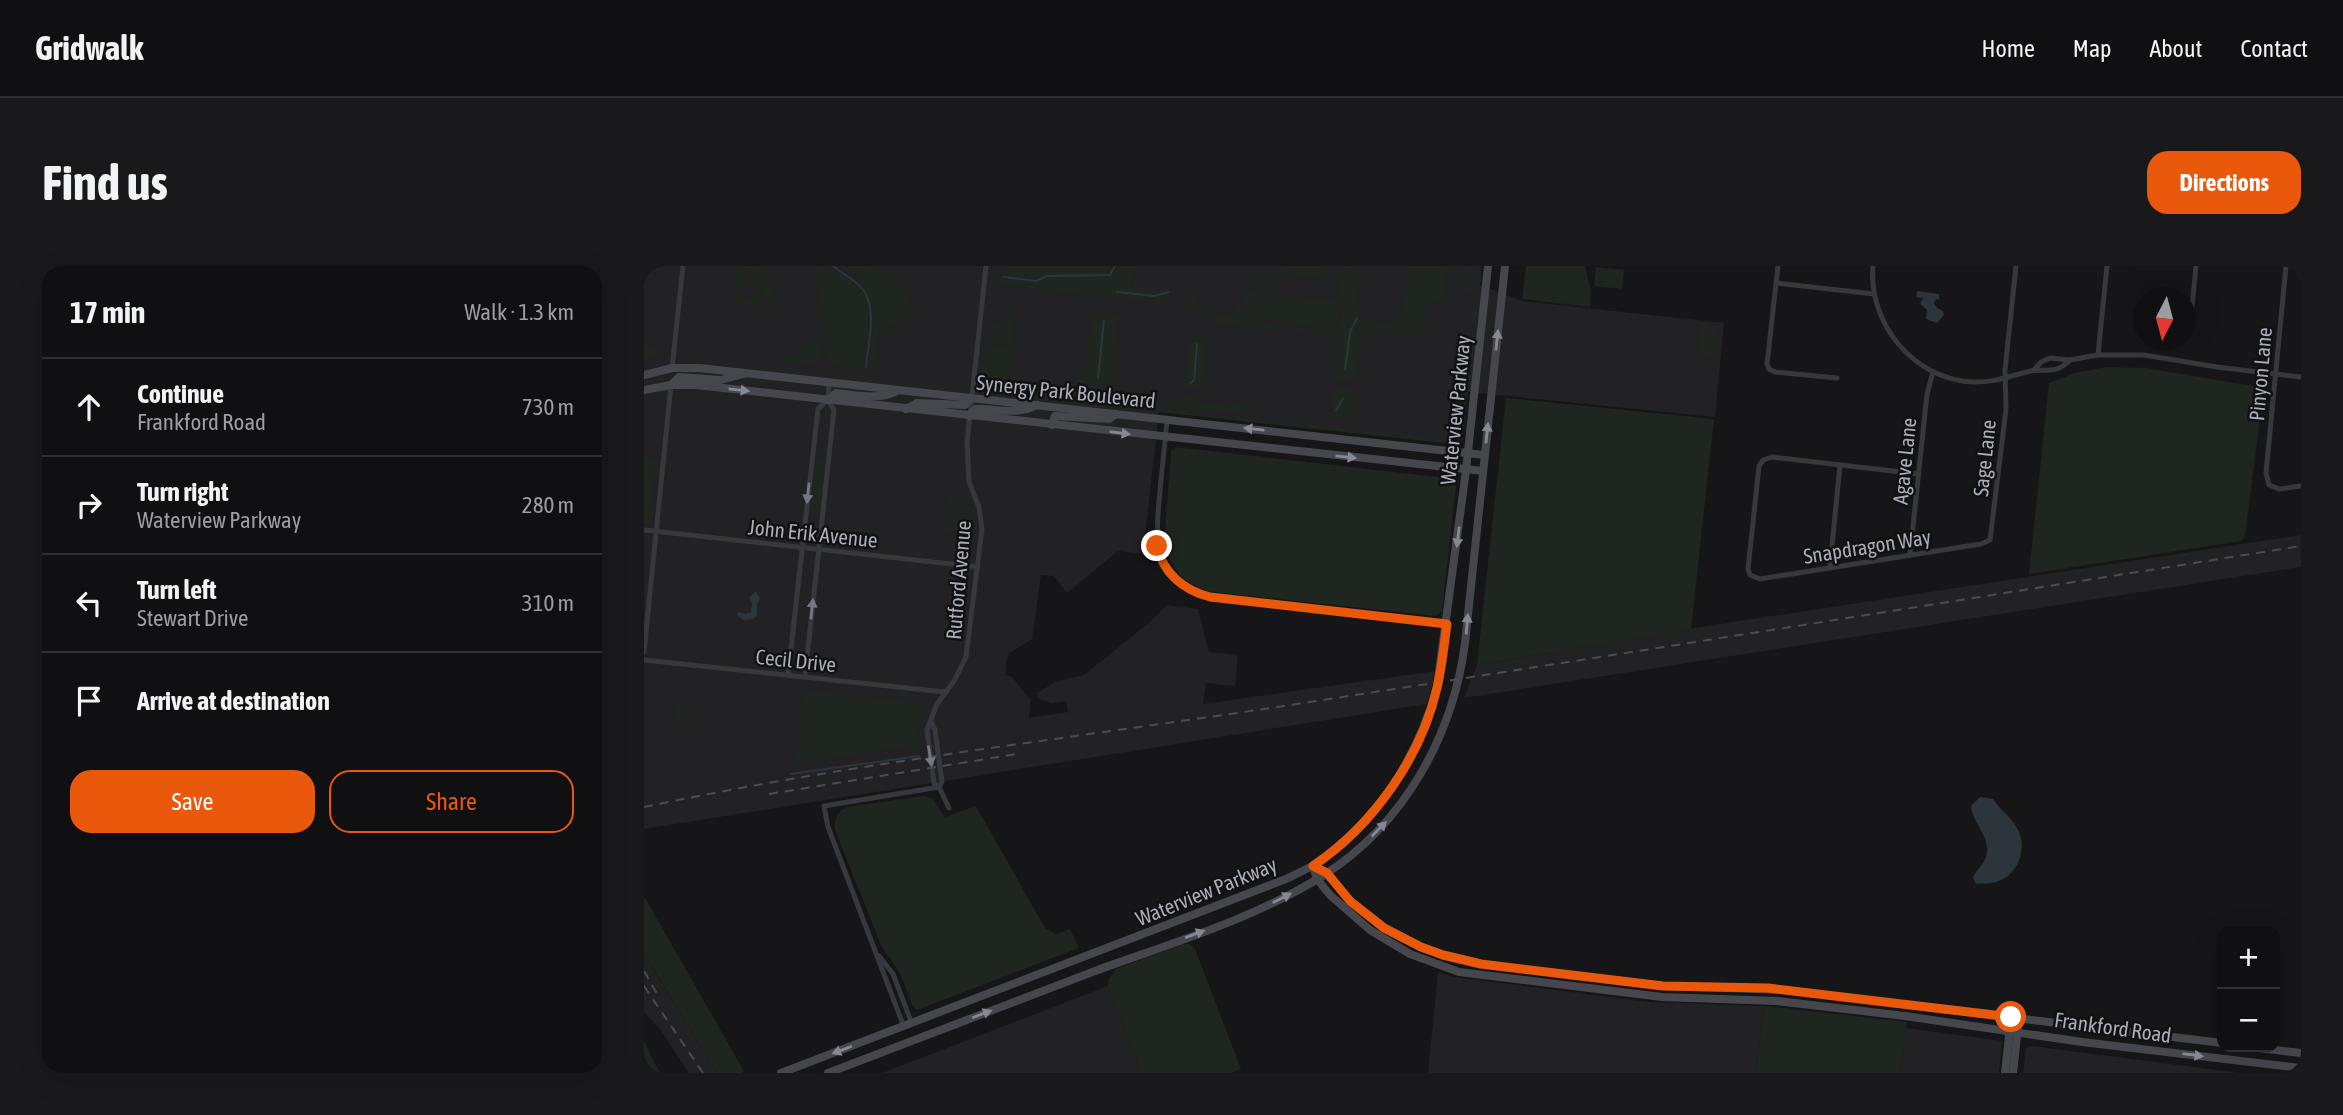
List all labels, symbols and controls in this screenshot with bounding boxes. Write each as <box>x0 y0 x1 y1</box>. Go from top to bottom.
text: Gridwalk <box>35 29 143 67</box>
text: Home <box>1981 35 2035 62</box>
text: Map <box>2073 35 2111 62</box>
text: About <box>2149 35 2202 62</box>
text: Contact <box>2240 35 2308 62</box>
button: Directions <box>2147 151 2301 214</box>
text: Find us <box>42 154 168 210</box>
north arrow <box>2133 287 2196 350</box>
text: 17 min <box>70 295 145 329</box>
text: Walk · 1.3 km <box>464 299 574 325</box>
street label: Pinyon Lane <box>2244 326 2276 422</box>
one-way arrow <box>1491 329 1502 351</box>
street label: Waterview Parkway <box>1435 334 1475 486</box>
street label: Synergy Park Boulevard <box>975 370 1157 412</box>
text: Continue <box>137 379 224 409</box>
one-way arrow <box>728 385 750 396</box>
icon: ahead <box>70 388 108 426</box>
text: 730 m <box>522 394 574 420</box>
text: Frankford Road <box>137 409 266 435</box>
street label: Agave Lane <box>1888 416 1920 506</box>
street label: Sage Lane <box>1968 418 2000 498</box>
one-way arrow <box>1481 422 1492 444</box>
one-way arrow <box>1243 423 1265 434</box>
one-way arrow <box>1109 427 1131 438</box>
one-way arrow <box>1335 452 1357 463</box>
text: Turn right <box>137 477 228 507</box>
one-way arrow <box>803 482 814 504</box>
icon: right <box>70 486 108 524</box>
text: 280 m <box>522 492 574 518</box>
text: Waterview Parkway <box>137 507 301 533</box>
street label: John Erik Avenue <box>747 514 879 552</box>
street label: Rutford Avenue <box>941 519 975 641</box>
street label: Snapdragon Way <box>1802 524 1933 568</box>
one-way arrow <box>1452 527 1463 549</box>
route end <box>1141 530 1172 561</box>
text: Turn left <box>137 575 217 605</box>
icon: left <box>70 584 108 622</box>
text: 310 m <box>522 590 574 616</box>
one-way arrow <box>807 597 818 619</box>
text: Stewart Drive <box>137 605 248 631</box>
one-way arrow <box>1462 613 1473 635</box>
street label: Cecil Drive <box>755 644 837 676</box>
icon: arrive <box>70 682 108 720</box>
text: Arrive at destination <box>137 686 330 716</box>
one-way arrow <box>924 745 935 767</box>
button: Save <box>70 770 315 833</box>
button: Share <box>329 770 574 833</box>
one-way arrow <box>1371 821 1388 838</box>
street label: Waterview Parkway <box>1132 852 1280 930</box>
one-way arrow <box>1272 892 1292 904</box>
map controls <box>2217 926 2280 1052</box>
button: + <box>2217 926 2280 989</box>
one-way arrow <box>1184 929 1205 940</box>
button: − <box>2217 989 2280 1052</box>
route start <box>1995 1001 2026 1032</box>
street label: Frankford Road <box>2053 1007 2173 1047</box>
one-way arrow <box>971 1008 992 1019</box>
one-way arrow <box>832 1044 853 1055</box>
one-way arrow <box>2182 1050 2204 1061</box>

